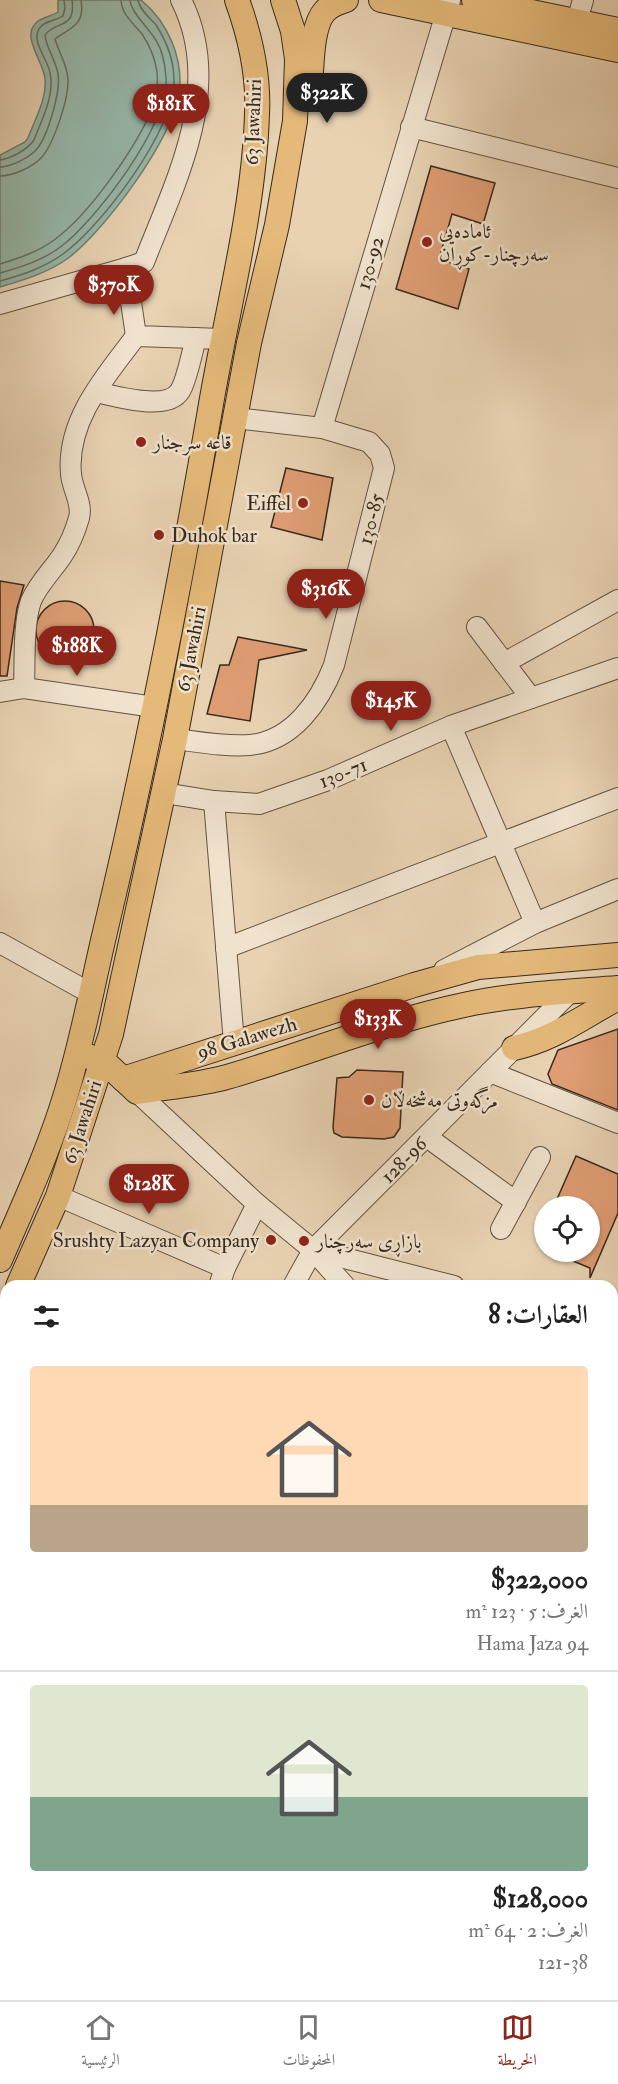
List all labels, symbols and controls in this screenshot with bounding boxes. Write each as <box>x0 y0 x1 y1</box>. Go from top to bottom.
pin: $322K <box>285 73 369 124</box>
street label: 63 Jawahiri <box>239 78 267 166</box>
text: $322K <box>300 80 354 105</box>
pin: $181K <box>129 84 213 135</box>
text: $181K <box>147 91 195 116</box>
place label: ئامادەیی سەرچنار-کوڕان <box>439 219 549 270</box>
street label: 130-92 <box>351 234 389 292</box>
marker: ئامادەیی سەرچنار-کوڕان <box>420 235 434 249</box>
pin: $370K <box>72 265 156 316</box>
text: $370K <box>88 272 140 297</box>
place label: قاعه سرجنار <box>151 430 232 456</box>
marker: قاعه سرجنار <box>134 435 148 449</box>
place label: Eiffel <box>246 491 291 516</box>
street label: 130-85 <box>353 491 389 547</box>
marker: Eiffel <box>296 496 310 510</box>
place label: Duhok bar <box>171 523 258 548</box>
marker: Duhok bar <box>152 528 166 542</box>
pin: $316K <box>284 569 368 620</box>
text: $316K <box>301 576 351 601</box>
street label: 63 Jawahiri <box>170 604 212 694</box>
pin: $188K <box>35 626 119 677</box>
text: $188K <box>51 633 103 658</box>
pin: $145K <box>349 681 433 732</box>
text: $145K <box>365 688 417 713</box>
street label: 130-71 <box>315 752 371 794</box>
pin: $133K <box>336 999 420 1050</box>
text: $133K <box>354 1006 402 1031</box>
street label: 98 Galawezh <box>192 1011 300 1066</box>
street label: 63 Jawahiri <box>57 1077 107 1167</box>
place label: مزگەوتی مەشخەڵان <box>381 1086 498 1114</box>
marker: مزگەوتی مەشخەڵان <box>362 1093 376 1107</box>
street label: 128-96 <box>376 1131 433 1188</box>
pin: $128K <box>107 1164 191 1215</box>
text: $128K <box>123 1171 175 1196</box>
map controls <box>534 1196 600 1262</box>
button: locate <box>534 1196 600 1262</box>
place label: Srushty Lazyan Company <box>53 1228 260 1254</box>
place label: بازاڕی سەرچنار <box>314 1229 422 1257</box>
marker: Srushty Lazyan Company <box>264 1233 278 1247</box>
marker: بازاڕی سەرچنار <box>297 1234 311 1248</box>
text: العقارات: 8 <box>488 1299 588 1331</box>
icon: filters <box>30 1300 63 1333</box>
icon: home <box>255 1405 363 1513</box>
text: $322,000 <box>491 1564 588 1596</box>
text: الغرف: 5 · 123 m² <box>466 1599 588 1624</box>
text: 94 Hama Jaza <box>476 1631 588 1656</box>
icon: home <box>255 1724 363 1832</box>
text: $128,000 <box>492 1883 588 1915</box>
text: الغرف: 2 · 64 m² <box>468 1918 588 1943</box>
text: 121-38 <box>538 1950 588 1975</box>
tab: الرئيسية <box>81 2011 120 2075</box>
tab: المحفوظات <box>282 2011 335 2075</box>
tab: الخريطة <box>498 2011 537 2075</box>

